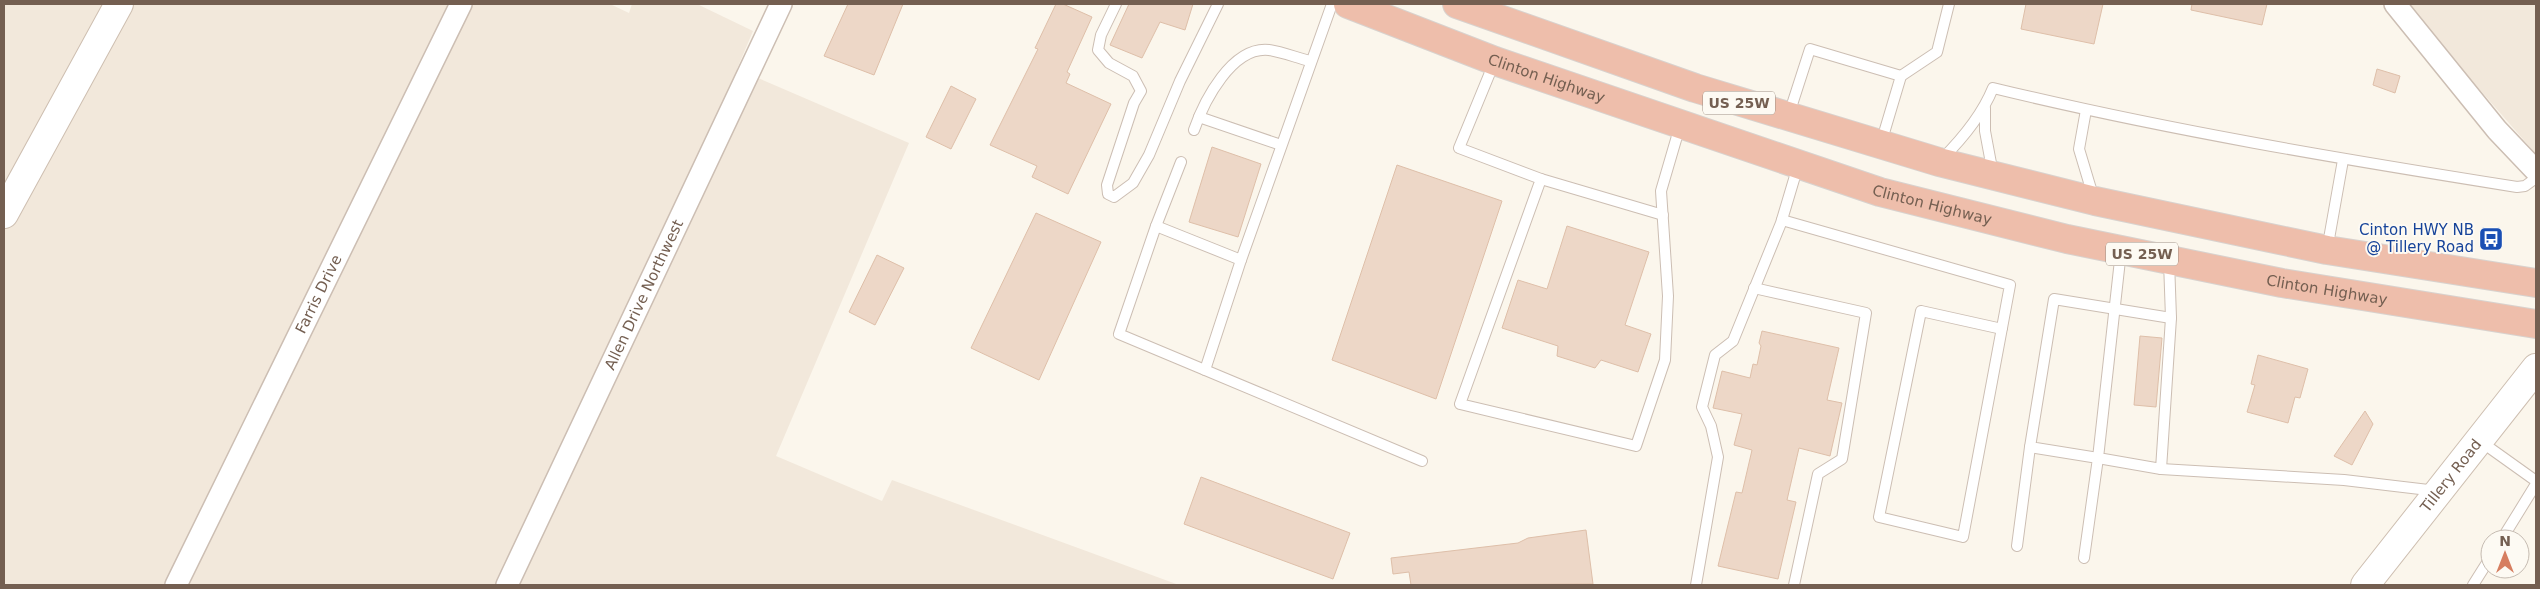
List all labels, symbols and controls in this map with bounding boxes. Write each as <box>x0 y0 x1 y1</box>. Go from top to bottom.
street label: Clinton Highway <box>1485 50 1607 107</box>
road number: US 25W <box>1703 92 1775 115</box>
street label: Clinton Highway <box>1870 181 1994 229</box>
street label: Allen Drive Northwest <box>601 216 687 373</box>
place label: Cinton HWY NB @ Tillery Road <box>2359 221 2474 256</box>
bus stop icon: Cinton HWY NB @ Tillery Road <box>2478 226 2504 252</box>
road number: US 25W <box>2106 242 2178 266</box>
street label: Farris Drive <box>292 252 346 336</box>
street label: Clinton Highway <box>2265 271 2389 309</box>
street label: Tillery Road <box>2416 436 2485 517</box>
north arrow <box>2480 529 2530 579</box>
text: N <box>2499 533 2511 549</box>

